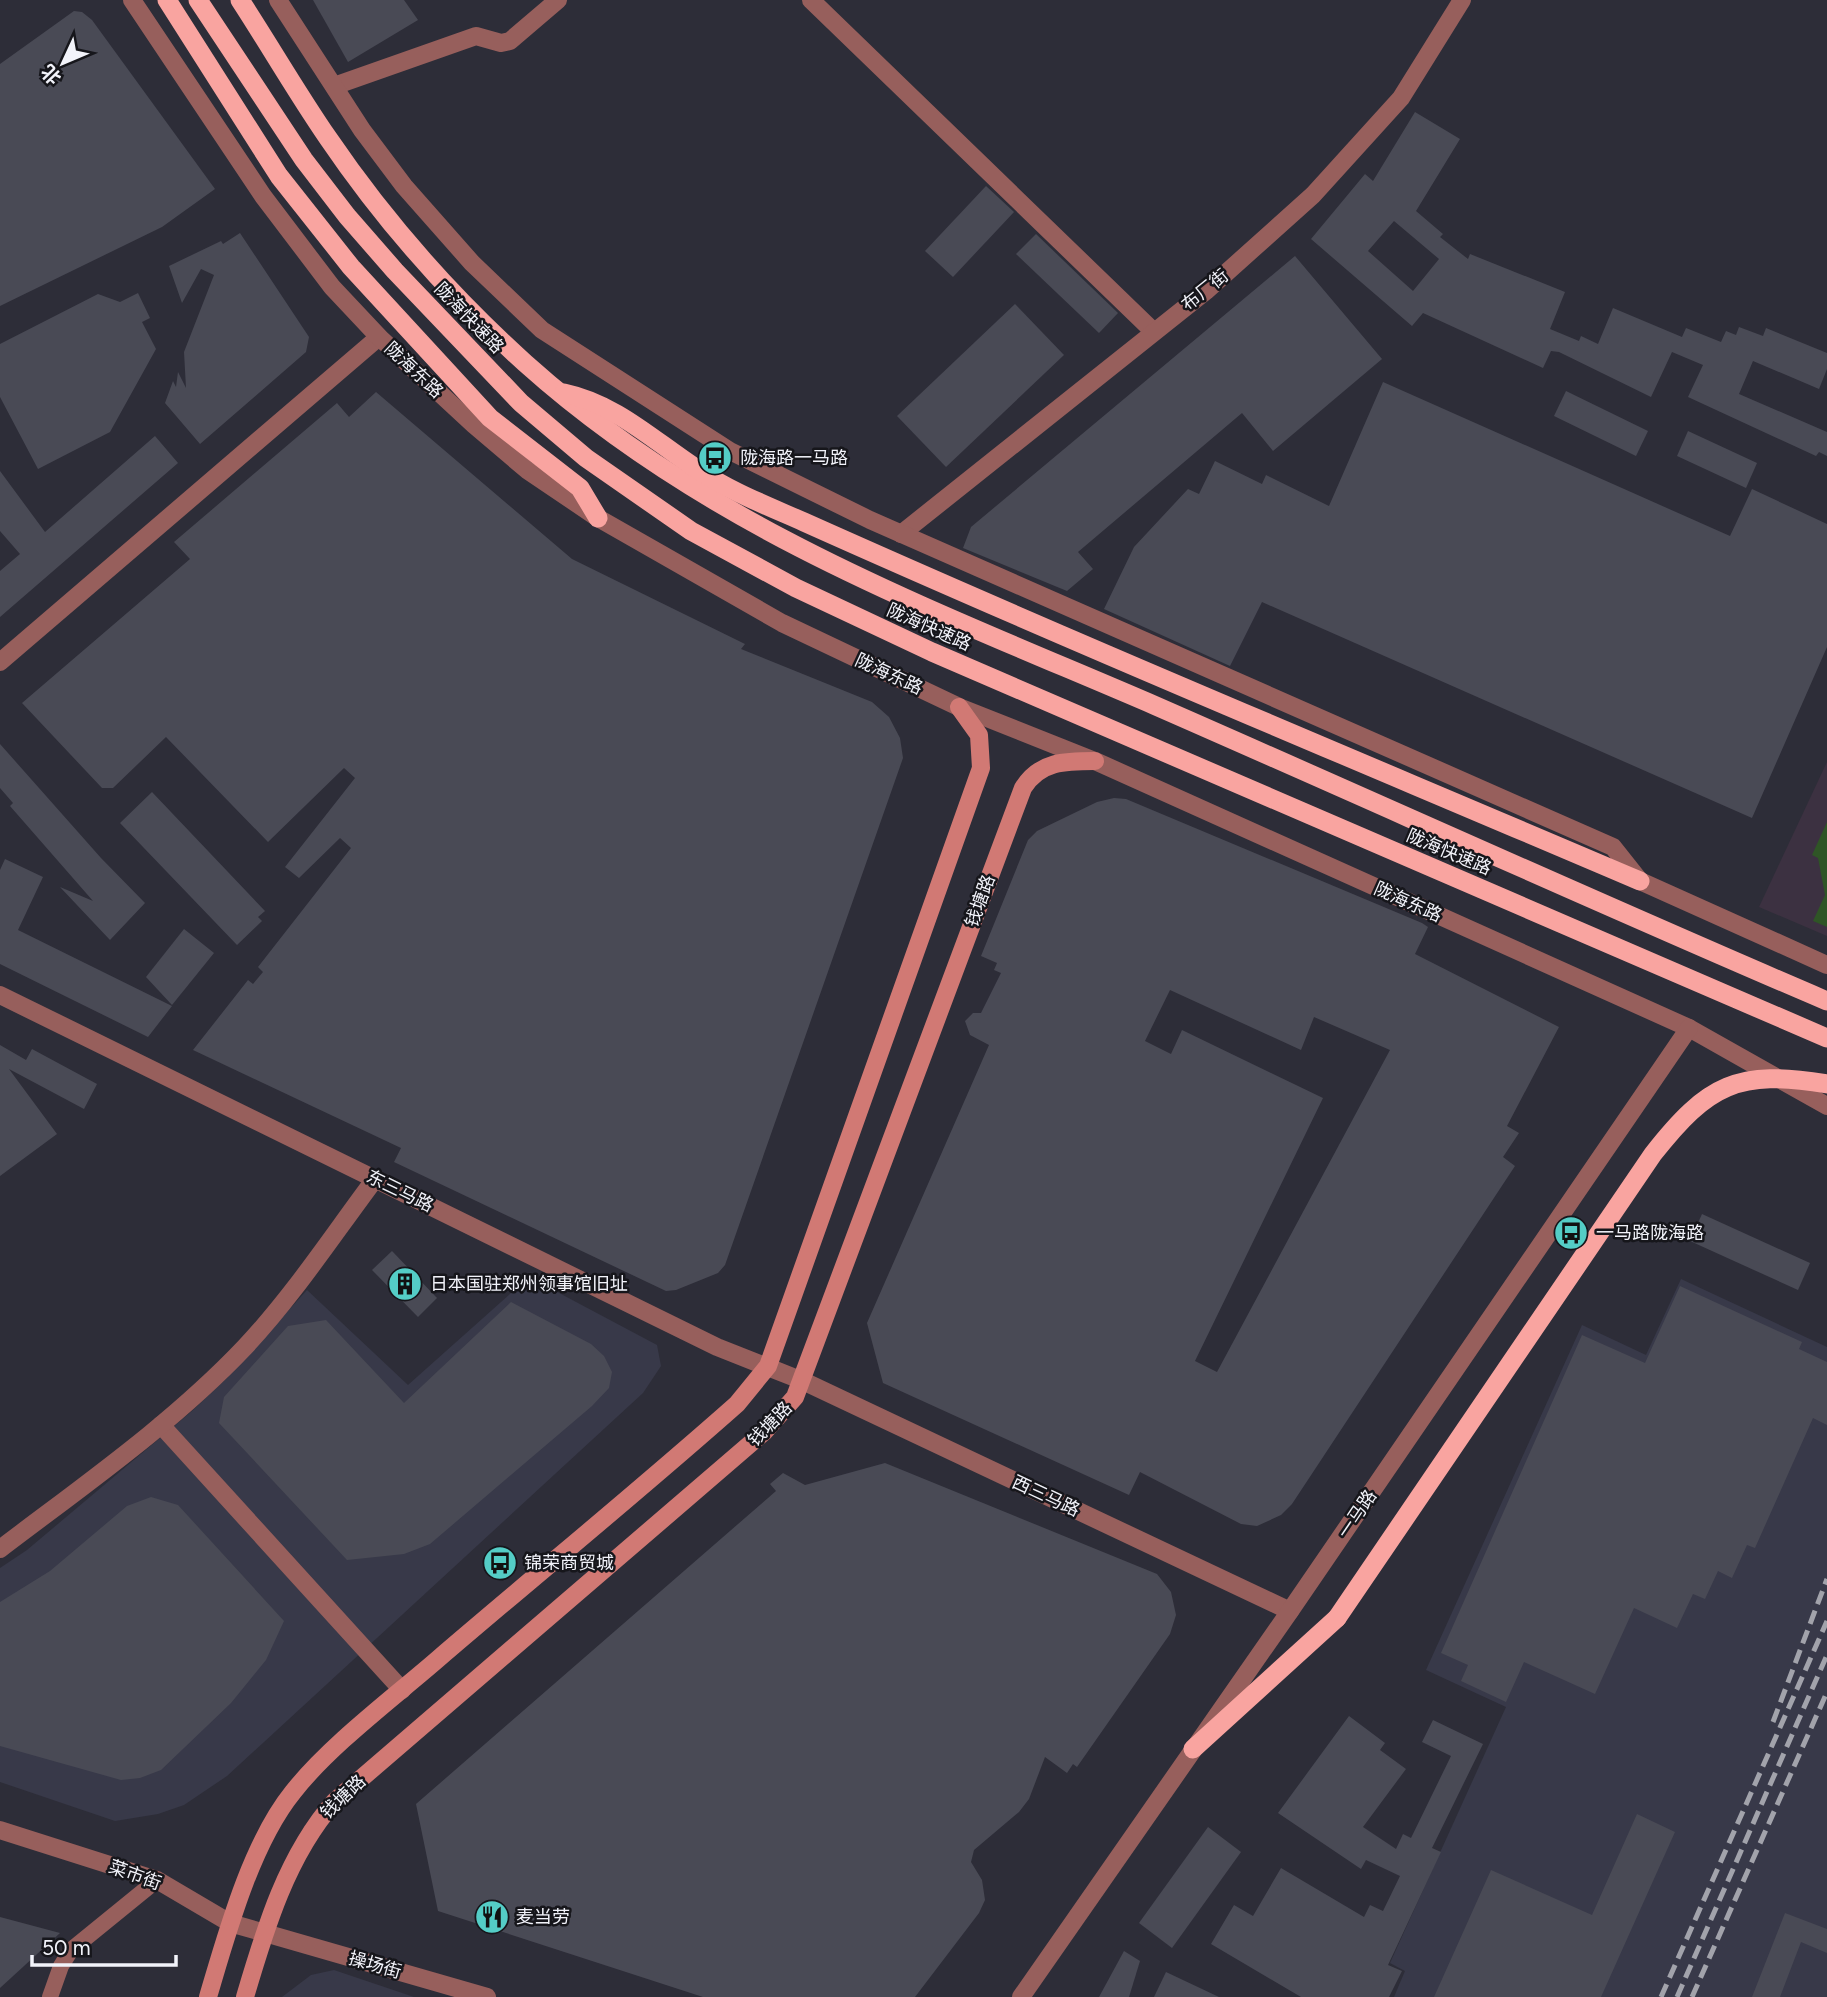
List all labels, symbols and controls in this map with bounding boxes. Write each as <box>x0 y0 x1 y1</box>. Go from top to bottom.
north arrow <box>28 28 98 98</box>
text: 北 <box>36 60 66 89</box>
street label: 布厂街 <box>1177 264 1233 316</box>
street label: 陇海快速路 <box>430 278 508 358</box>
street label: 陇海东路 <box>380 337 448 403</box>
bus stop icon: 陇海路一马路 <box>696 439 734 477</box>
place label: 陇海路一马路 <box>740 447 848 469</box>
street label: 陇海快速路 <box>883 599 975 655</box>
street label: 陇海东路 <box>852 649 926 699</box>
street label: 陇海快速路 <box>1403 824 1495 880</box>
street label: 钱塘路 <box>960 872 1000 930</box>
street label: 陇海东路 <box>1371 877 1445 927</box>
street label: 东三马路 <box>363 1165 437 1217</box>
bus stop icon: 一马路陇海路 <box>1552 1214 1590 1252</box>
place label: 一马路陇海路 <box>1596 1222 1704 1244</box>
building icon: 日本国驻郑州领事馆旧址 <box>386 1265 424 1303</box>
place label: 日本国驻郑州领事馆旧址 <box>430 1273 628 1295</box>
street label: 钱塘路 <box>743 1397 797 1451</box>
street label: 西三马路 <box>1009 1471 1083 1521</box>
street label: 一马路 <box>1333 1485 1381 1543</box>
bus stop icon: 锦荣商贸城 <box>481 1544 519 1582</box>
place label: 锦荣商贸城 <box>524 1552 614 1574</box>
street label: 钱塘路 <box>316 1770 370 1824</box>
street label: 菜市街 <box>106 1855 164 1895</box>
restaurant icon: 麦当劳 <box>473 1898 511 1936</box>
place label: 麦当劳 <box>516 1906 570 1928</box>
scale bar <box>32 1924 175 1968</box>
text: 50 m <box>42 1935 91 1960</box>
street label: 操场街 <box>346 1947 404 1983</box>

